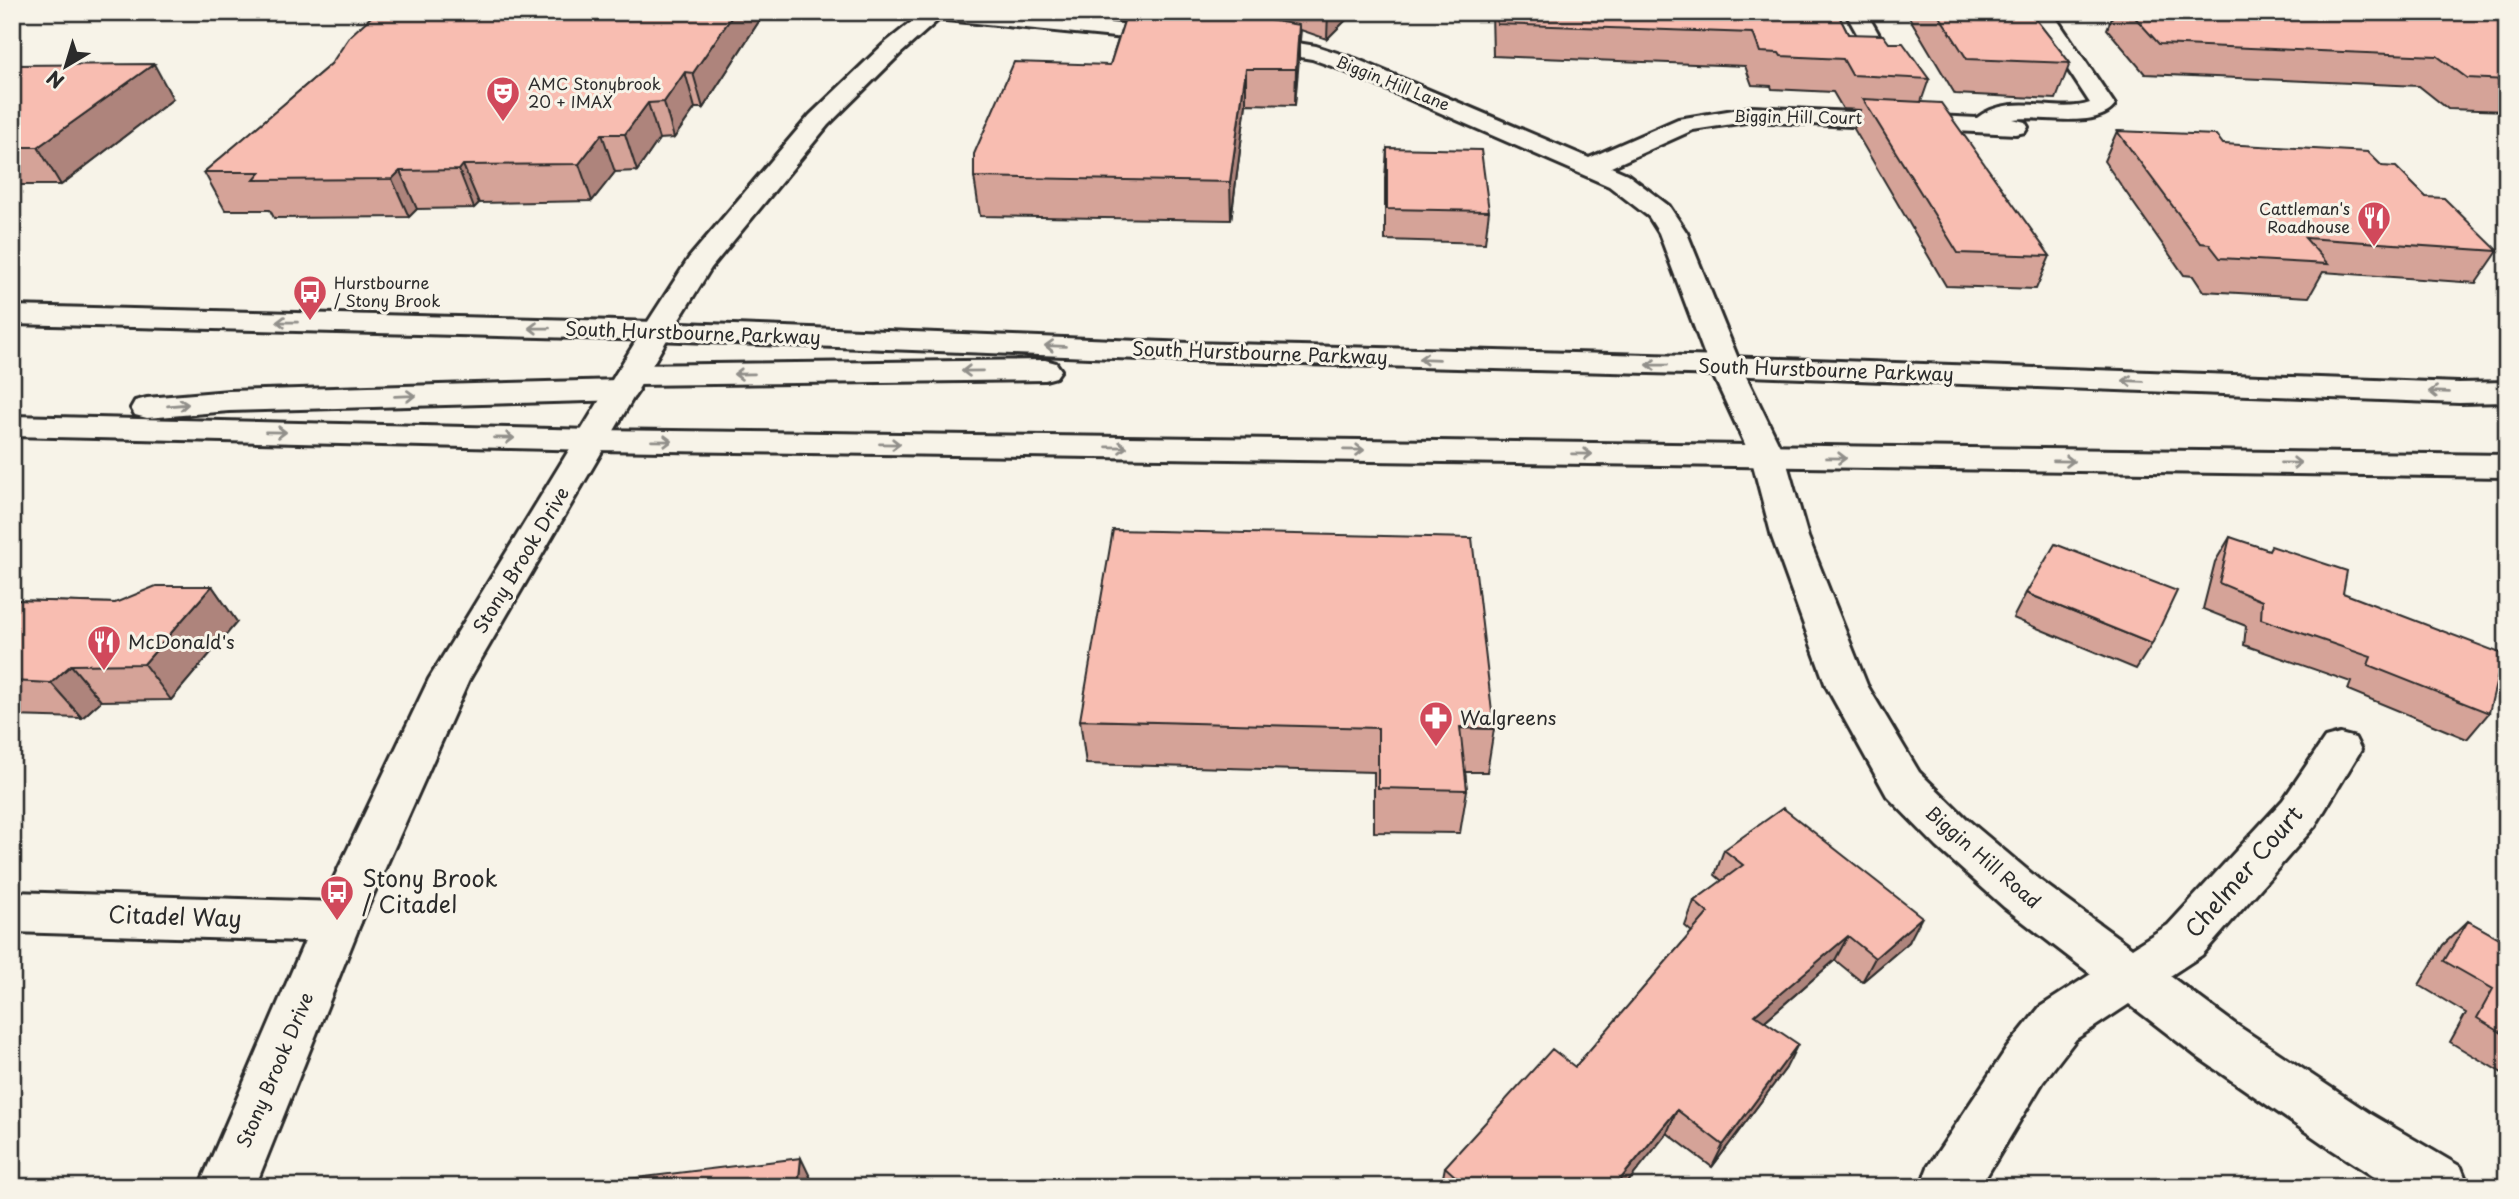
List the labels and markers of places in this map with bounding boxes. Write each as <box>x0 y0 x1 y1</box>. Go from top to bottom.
place label: AMC Stonybrook 20 + IMAX <box>528 71 661 113</box>
theatre icon: AMC Stonybrook 20 + IMAX <box>484 74 522 123</box>
place label: Cattleman's Roadhouse <box>2259 196 2350 238</box>
restaurant icon: Cattleman's Roadhouse <box>2355 199 2393 248</box>
place label: Hurstbourne / Stony Brook <box>334 270 440 312</box>
bus stop icon: Hurstbourne / Stony Brook <box>291 273 329 322</box>
restaurant icon: McDonald's <box>85 623 123 672</box>
place label: McDonald's <box>128 627 235 655</box>
pharmacy icon: Walgreens <box>1417 699 1455 748</box>
place label: Walgreens <box>1460 703 1557 731</box>
place label: Stony Brook / Citadel <box>362 860 498 921</box>
bus stop icon: Stony Brook / Citadel <box>318 873 356 922</box>

